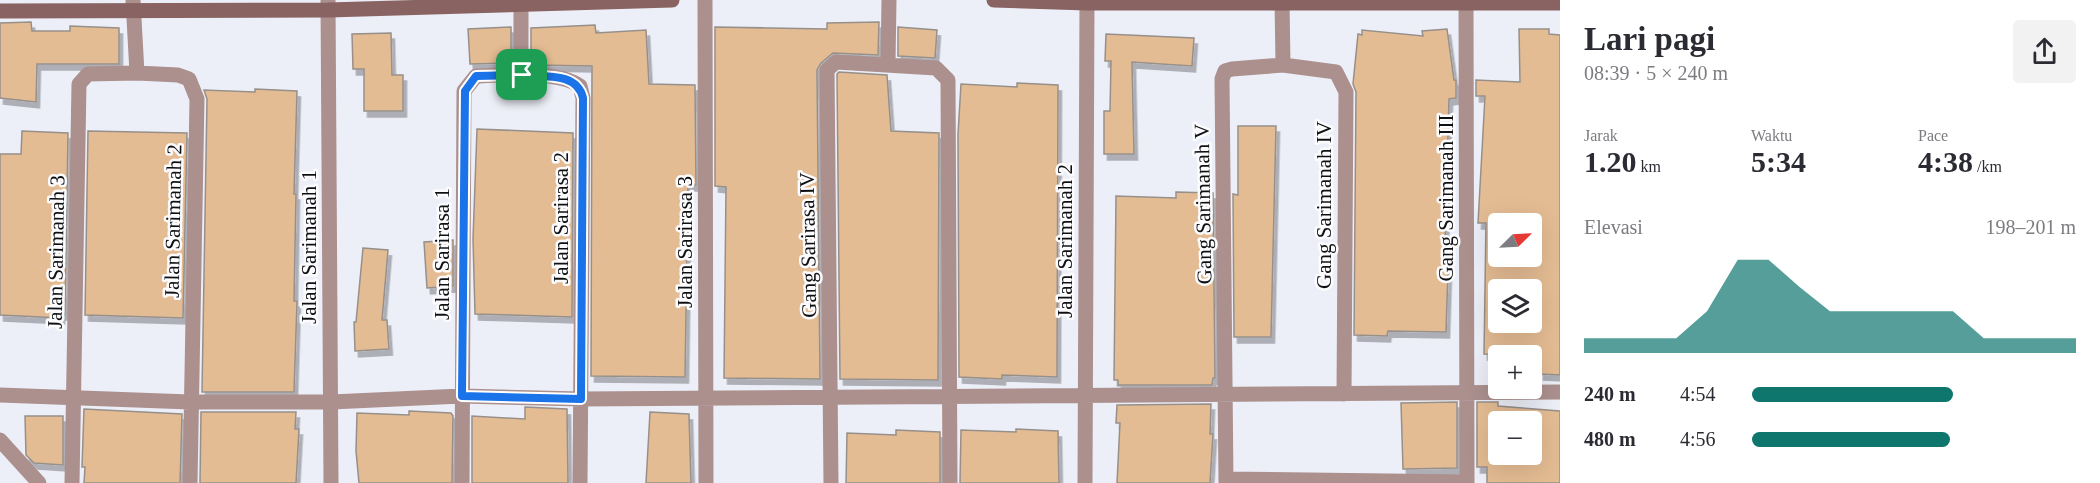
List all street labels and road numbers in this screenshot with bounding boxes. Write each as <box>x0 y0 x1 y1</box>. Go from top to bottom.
street label: Gang Sarimanah III <box>1434 115 1458 281</box>
street label: Gang Sarimanah IV <box>1312 121 1336 289</box>
street label: Gang Sarimanah V <box>1190 124 1216 284</box>
street label: Jalan Sarimanah 2 <box>160 144 186 298</box>
street label: Jalan Sarirasa 2 <box>549 152 573 284</box>
street label: Jalan Sarimanah 2 <box>1053 164 1077 318</box>
street label: Jalan Sarimanah 1 <box>297 170 321 324</box>
street label: Gang Sarirasa IV <box>795 172 821 318</box>
street label: Jalan Sarimanah 3 <box>43 175 69 329</box>
street label: Jalan Sarirasa 3 <box>673 176 697 308</box>
street label: Jalan Sarirasa 1 <box>430 188 454 320</box>

